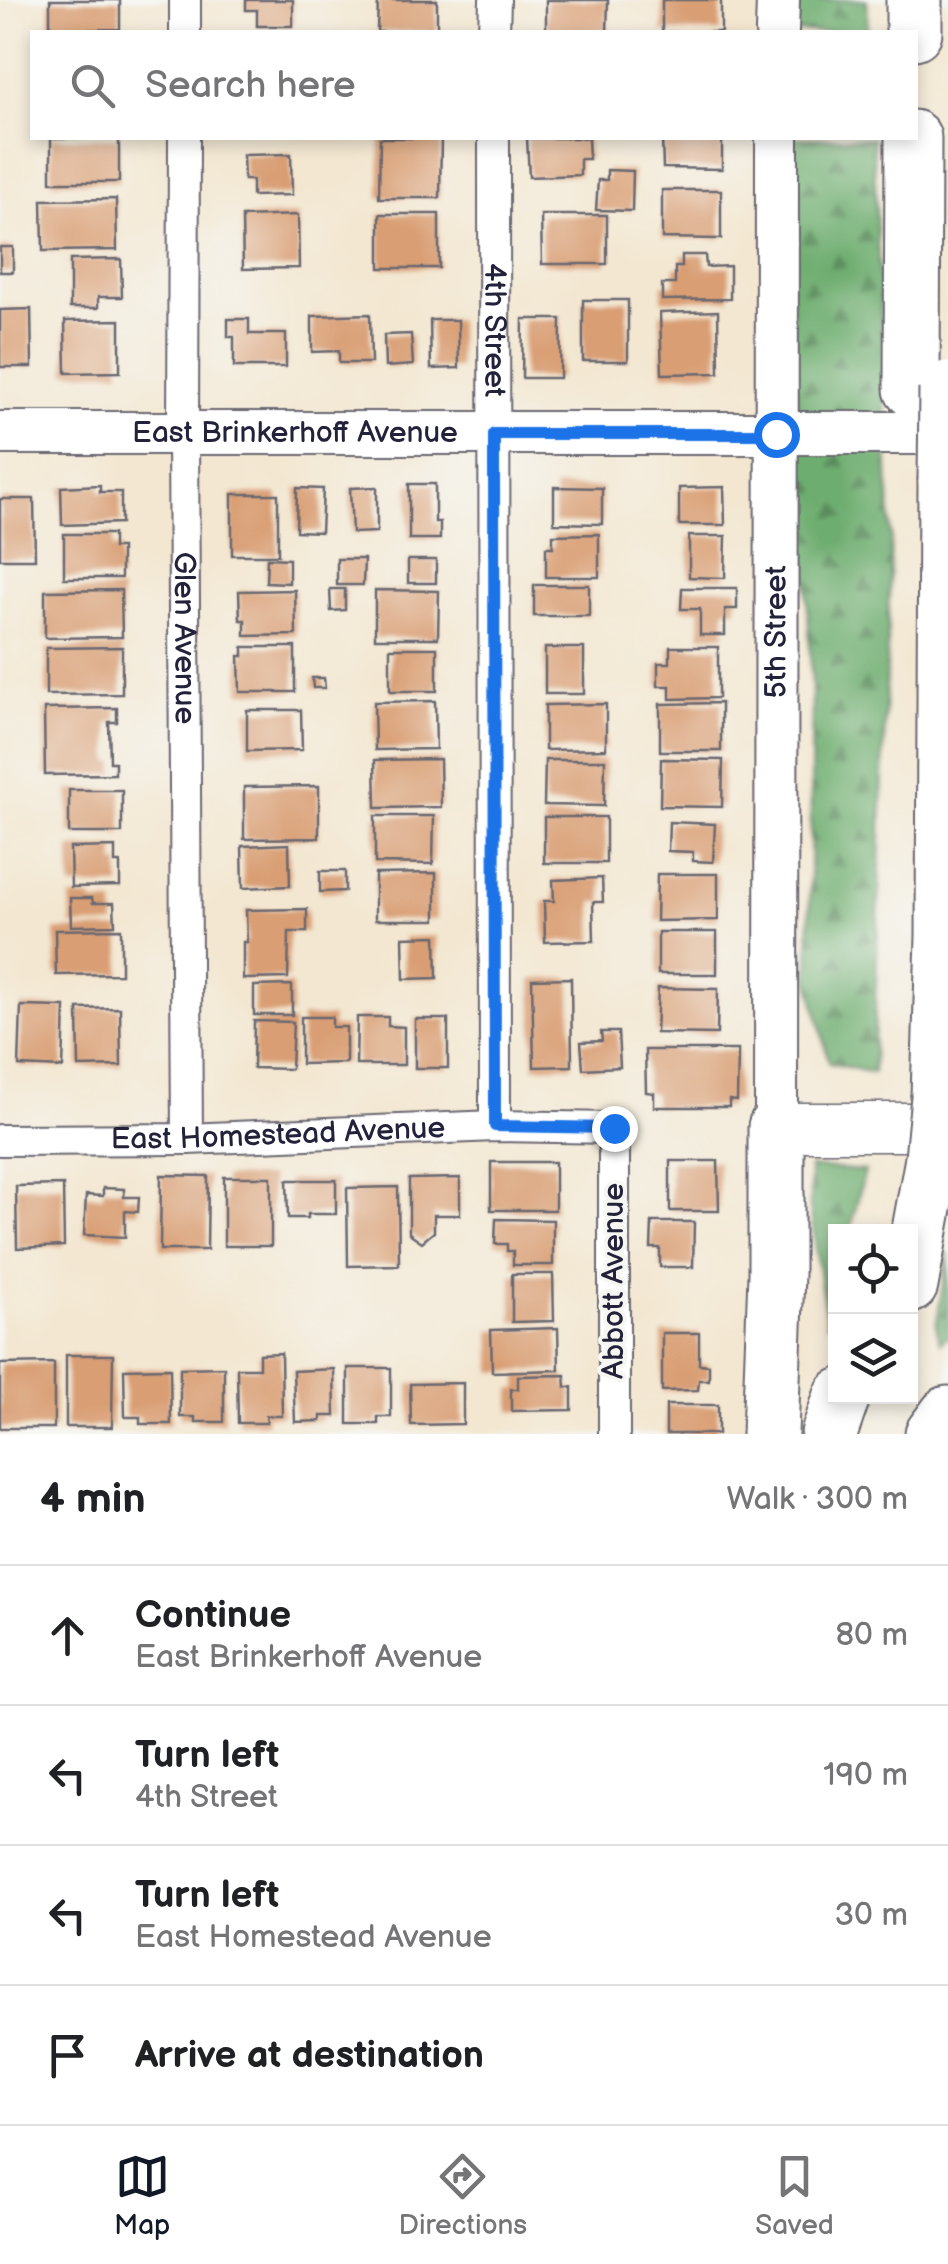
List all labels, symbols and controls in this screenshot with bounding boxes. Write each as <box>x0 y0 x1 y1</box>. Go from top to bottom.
search box <box>30 30 918 140</box>
icon: search <box>65 58 120 113</box>
text: Search here <box>145 63 356 108</box>
street label: 4th Street <box>476 263 512 397</box>
route start <box>754 412 800 458</box>
street label: East Brinkerhoff Avenue <box>132 415 458 451</box>
street label: Glen Avenue <box>166 552 203 724</box>
street label: 5th Street <box>758 566 795 698</box>
route end <box>592 1106 638 1152</box>
street label: East Homestead Avenue <box>111 1110 446 1157</box>
street label: Abbott Avenue <box>596 1183 632 1379</box>
map controls <box>828 1224 918 1404</box>
button: locate <box>828 1224 918 1314</box>
button: layers <box>828 1314 918 1404</box>
text: 4 min <box>40 1474 146 1525</box>
text: Walk · 300 m <box>726 1480 908 1519</box>
text: Continue <box>135 1593 291 1638</box>
icon: ahead <box>40 1608 95 1663</box>
text: 80 m <box>835 1616 908 1655</box>
text: East Brinkerhoff Avenue <box>135 1638 482 1677</box>
text: Turn left <box>135 1733 279 1778</box>
icon: left <box>40 1748 95 1803</box>
text: 190 m <box>823 1756 908 1795</box>
text: 4th Street <box>135 1778 278 1817</box>
text: Turn left <box>135 1873 279 1918</box>
icon: left <box>40 1888 95 1943</box>
text: 30 m <box>834 1896 908 1935</box>
text: East Homestead Avenue <box>135 1918 492 1957</box>
icon: arrive <box>40 2028 95 2083</box>
text: Arrive at destination <box>135 2033 484 2078</box>
tab: Map <box>114 2149 170 2242</box>
tab: Directions <box>398 2149 527 2242</box>
tab: Saved <box>755 2149 834 2242</box>

